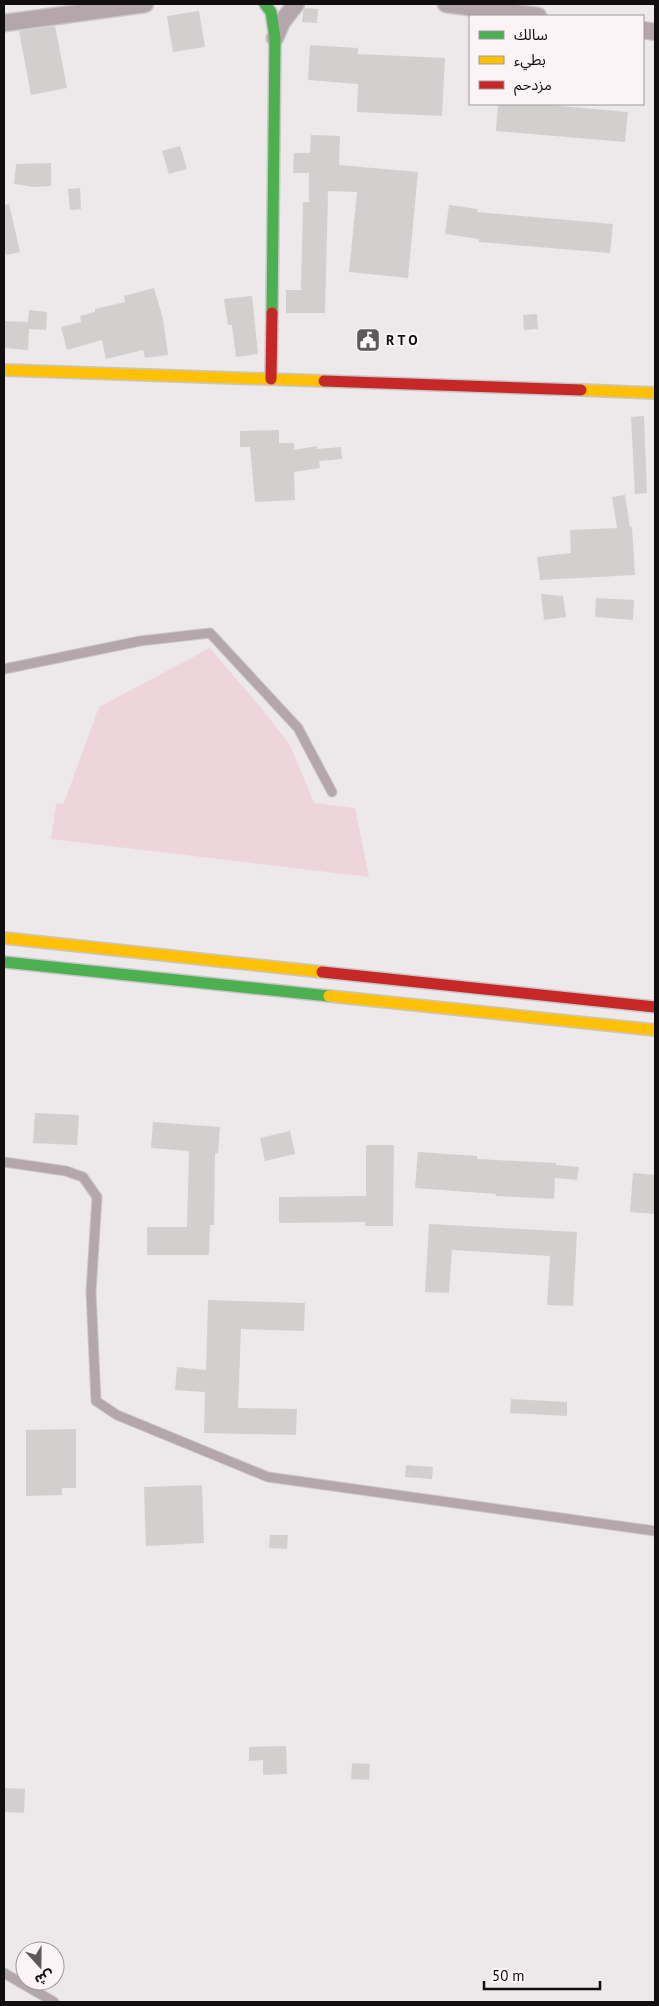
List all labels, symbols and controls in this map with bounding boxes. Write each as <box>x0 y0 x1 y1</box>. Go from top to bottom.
legend <box>469 15 644 105</box>
text: سالك <box>514 25 548 44</box>
text: بطيء <box>514 50 546 71</box>
text: مزدحم <box>514 75 552 96</box>
public building icon: R T O <box>355 327 381 353</box>
place label: R T O <box>386 331 418 349</box>
north arrow <box>15 1941 65 1991</box>
scale bar <box>484 1958 600 1990</box>
text: ش <box>32 1966 57 1990</box>
text: 50 m <box>492 1966 525 1985</box>

